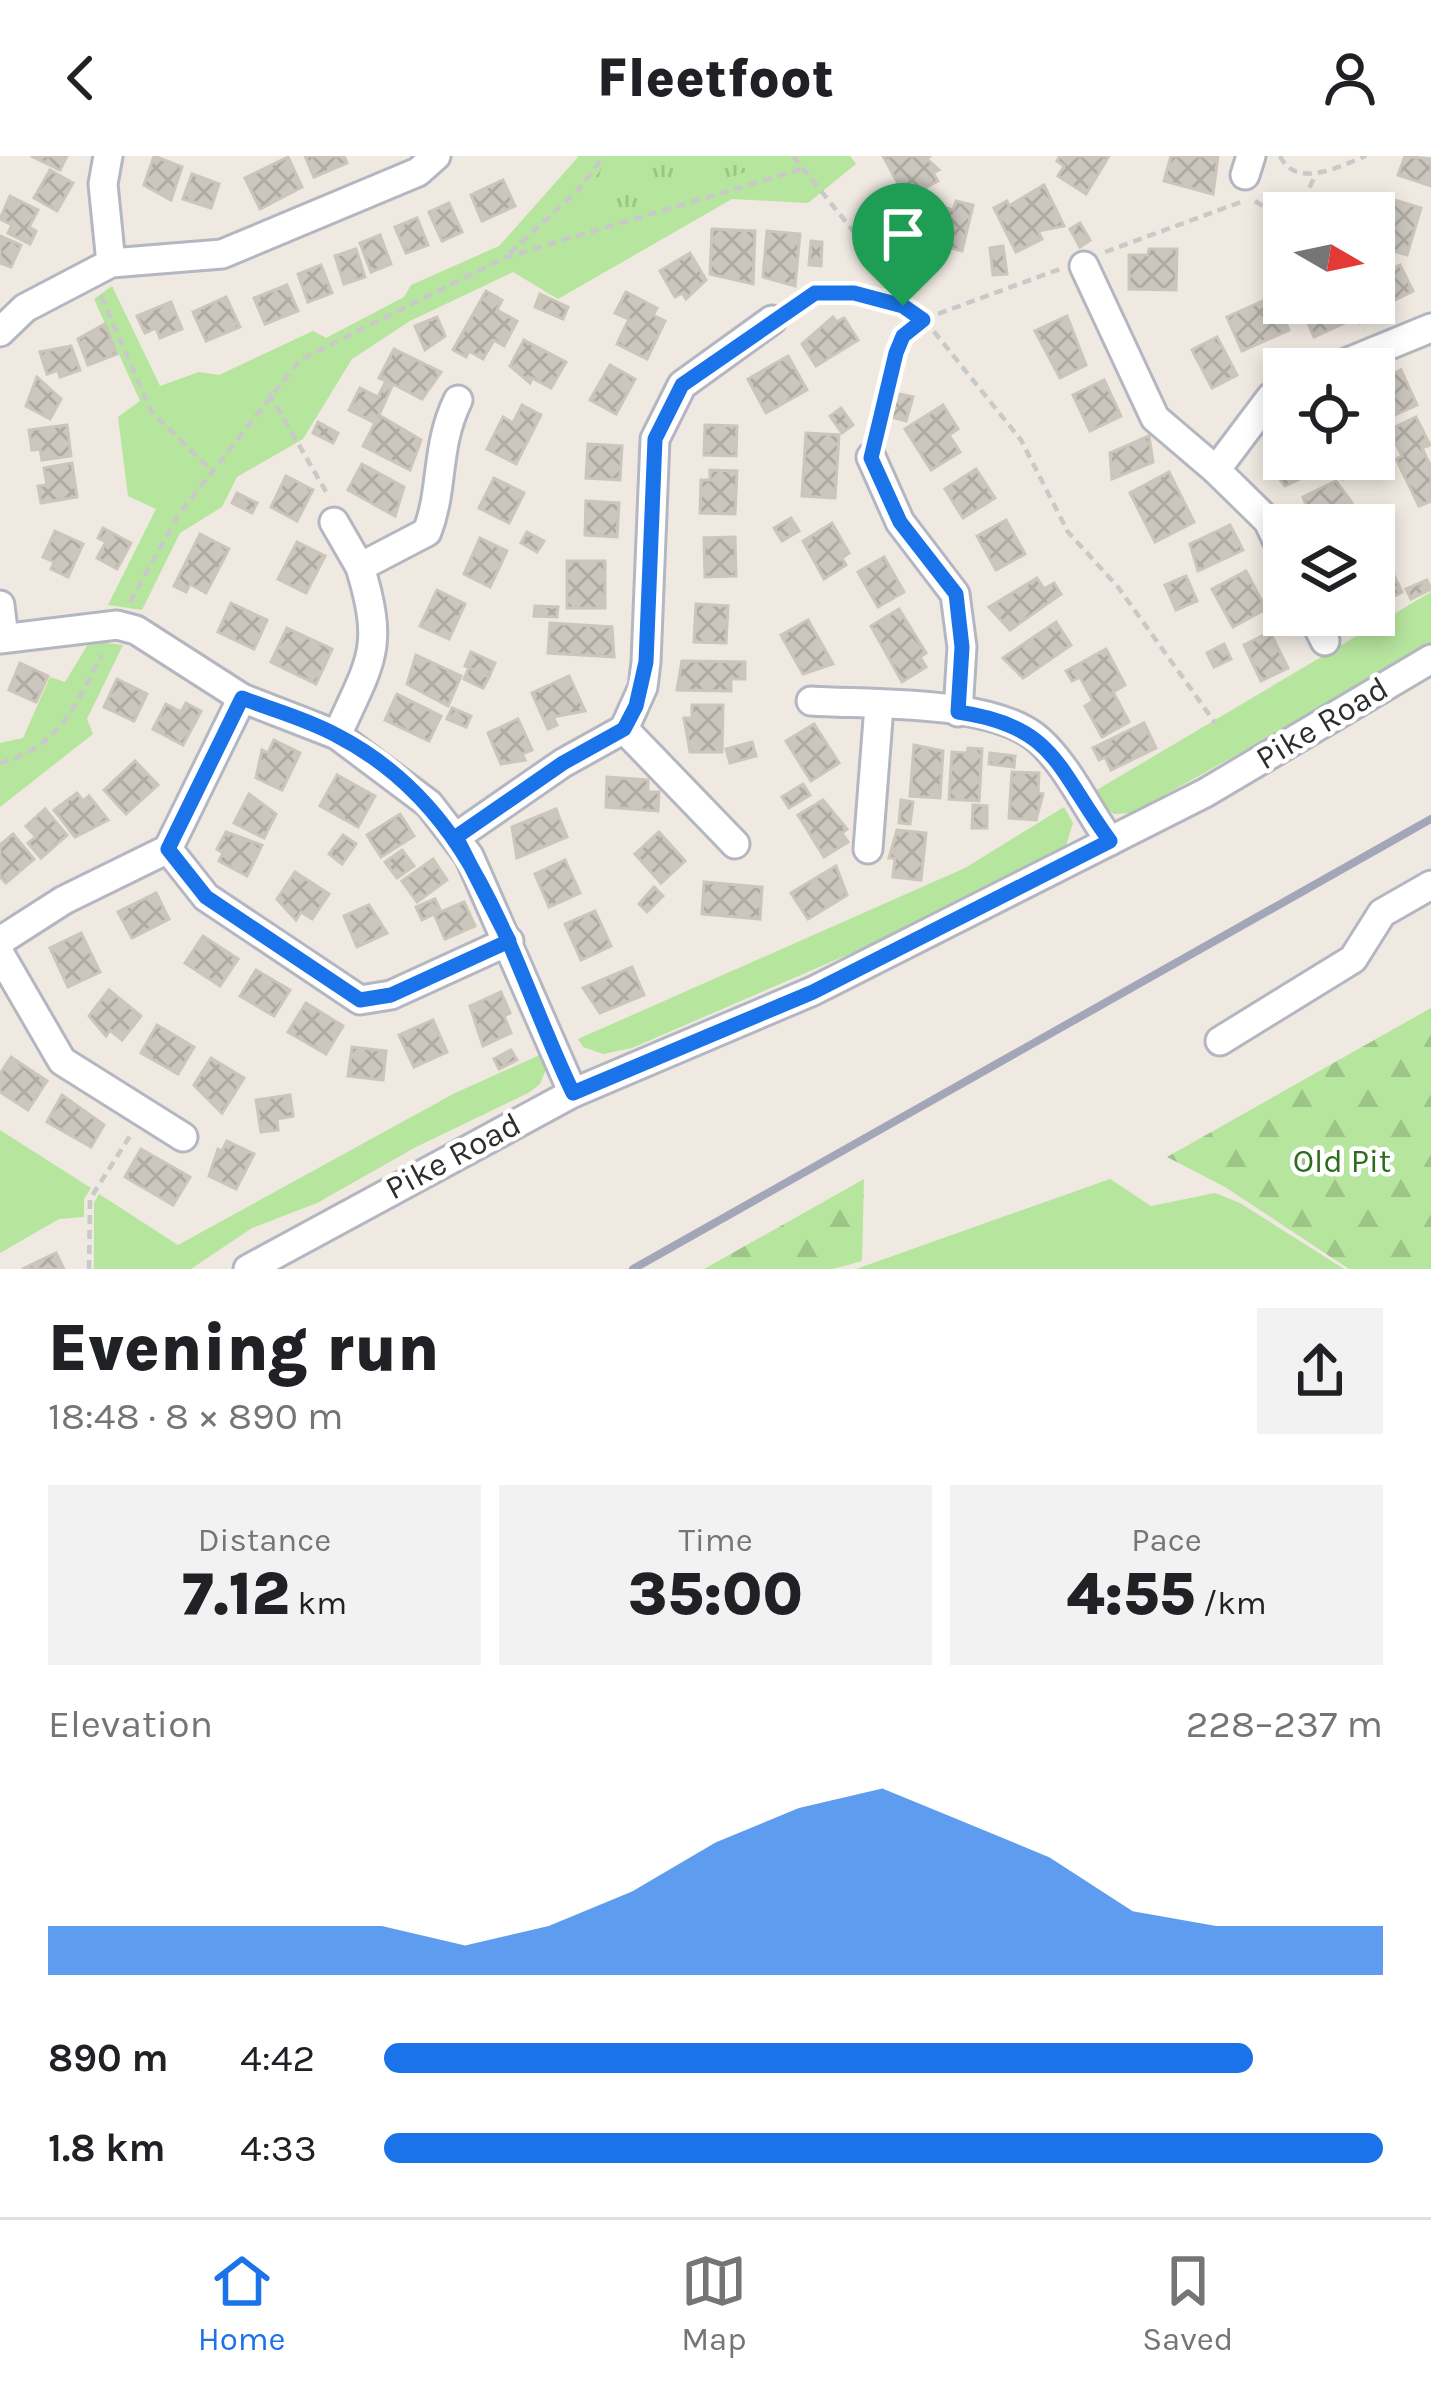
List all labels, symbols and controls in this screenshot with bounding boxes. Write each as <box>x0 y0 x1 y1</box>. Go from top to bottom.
icon: back <box>48 45 114 111</box>
icon: person <box>1317 45 1383 111</box>
text: Fleetfoot <box>597 46 834 110</box>
pin <box>852 183 954 306</box>
north arrow <box>1263 192 1395 324</box>
map controls <box>1263 192 1395 636</box>
icon: arrive <box>870 201 936 267</box>
button: locate <box>1263 348 1395 480</box>
button: layers <box>1263 504 1395 636</box>
street label: Pike Road <box>1249 669 1395 777</box>
street label: Pike Road <box>379 1105 527 1207</box>
park label: Old Pit <box>1293 1142 1391 1180</box>
button: share <box>1257 1308 1383 1434</box>
text: Evening run <box>48 1309 439 1387</box>
text: 18:48 · 8 × 890 m <box>48 1393 344 1439</box>
text: Distance <box>198 1521 331 1559</box>
text: Time <box>678 1521 753 1559</box>
text: Pace <box>1131 1521 1202 1559</box>
text: 7.12 <box>182 1559 290 1629</box>
text: 35:00 <box>628 1559 803 1629</box>
text: 4:55 <box>1066 1559 1195 1629</box>
text: km <box>290 1584 347 1622</box>
text: /km <box>1195 1584 1267 1622</box>
text: Elevation <box>48 1701 213 1747</box>
text: 228–237 m <box>1186 1701 1383 1747</box>
text: 890 m <box>48 2035 169 2081</box>
text: 4:42 <box>240 2035 315 2081</box>
text: 1.8 km <box>48 2125 165 2171</box>
text: 4:33 <box>240 2125 317 2171</box>
tab: Home <box>198 2248 286 2358</box>
tab: Map <box>681 2248 747 2358</box>
tab: Saved <box>1142 2248 1233 2358</box>

